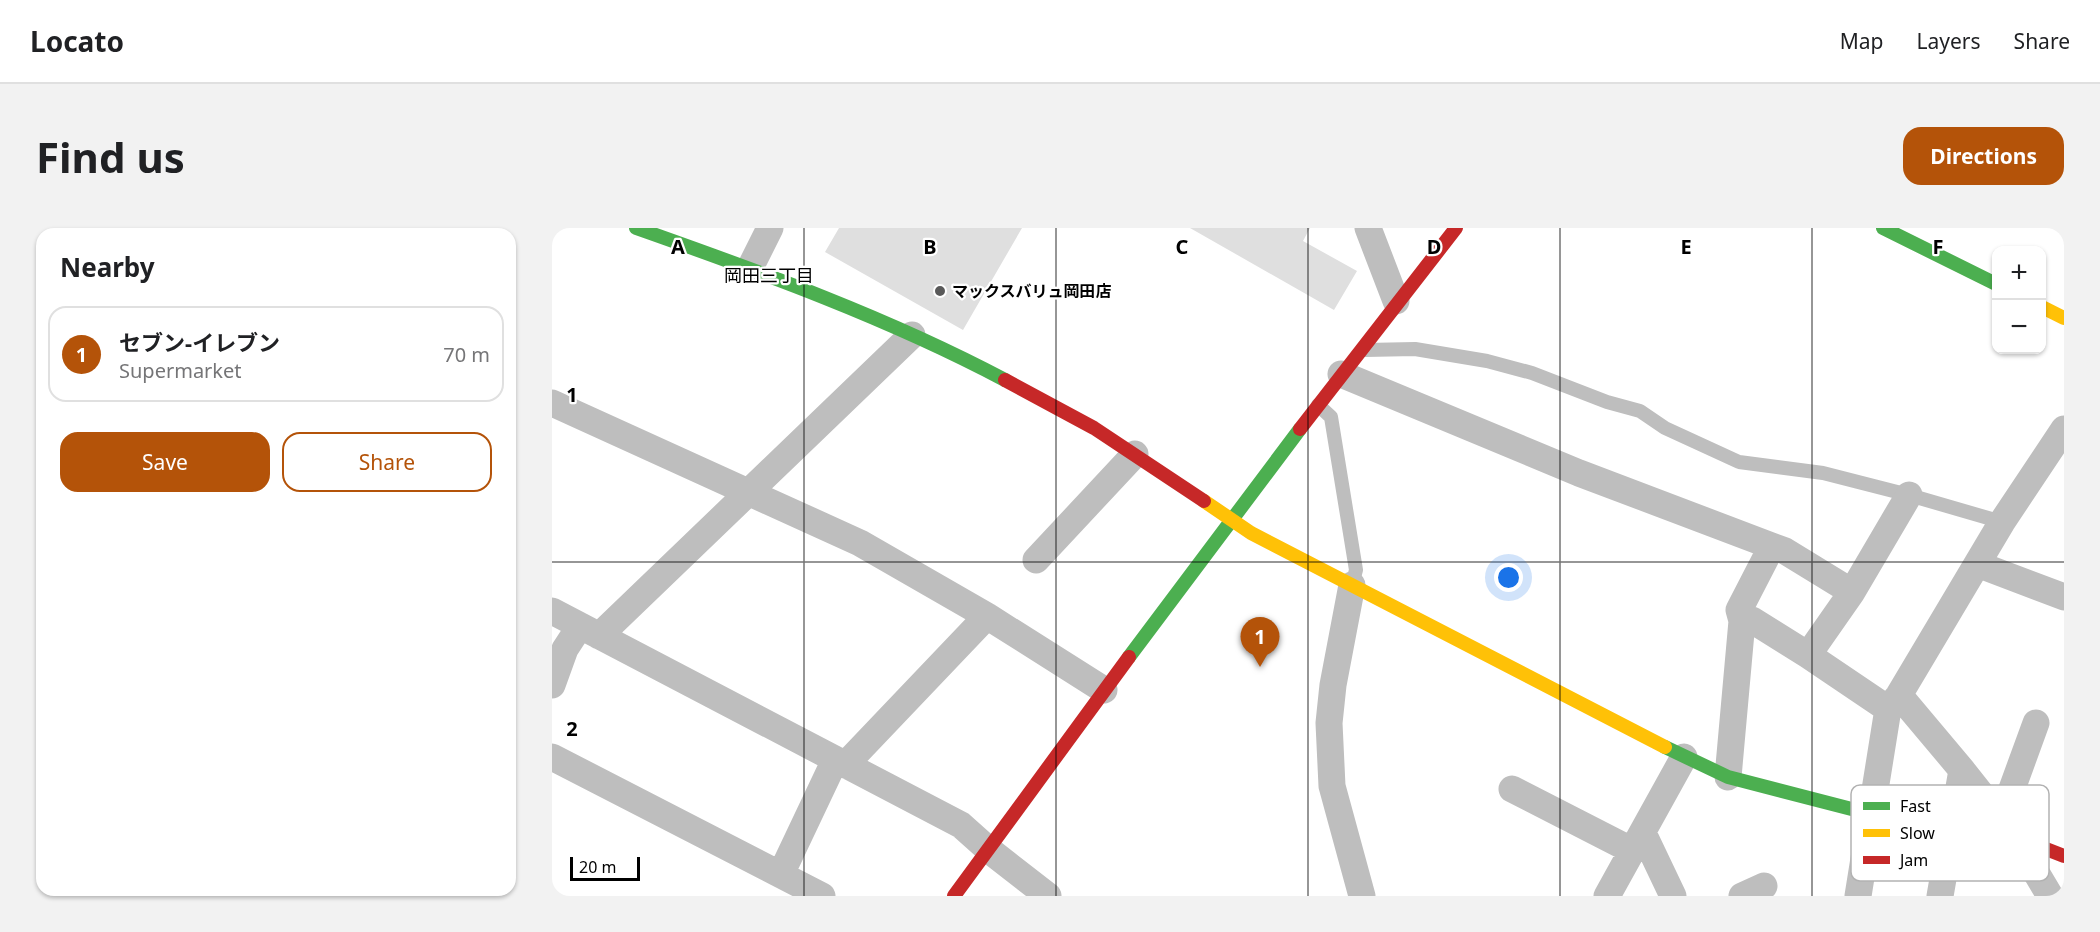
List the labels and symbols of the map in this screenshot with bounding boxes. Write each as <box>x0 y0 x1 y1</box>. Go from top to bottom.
text: A <box>671 233 685 260</box>
text: B <box>923 233 937 260</box>
text: C <box>1176 233 1189 260</box>
text: D <box>1427 233 1441 260</box>
text: E <box>1680 233 1692 260</box>
text: F <box>1933 233 1943 260</box>
district label: 岡田三丁目 <box>724 263 814 287</box>
place label: マックスバリュ岡田店 <box>952 280 1112 302</box>
marker: マックスバリュ岡田店 <box>933 284 947 298</box>
text: 1 <box>566 381 578 408</box>
your location <box>1494 563 1523 592</box>
pin: 1 <box>1240 618 1280 667</box>
text: 2 <box>566 715 578 742</box>
legend <box>1851 785 2049 881</box>
text: Fast <box>1900 795 1931 817</box>
text: Slow <box>1900 822 1935 844</box>
text: Jam <box>1898 849 1928 871</box>
scale bar <box>570 854 640 882</box>

